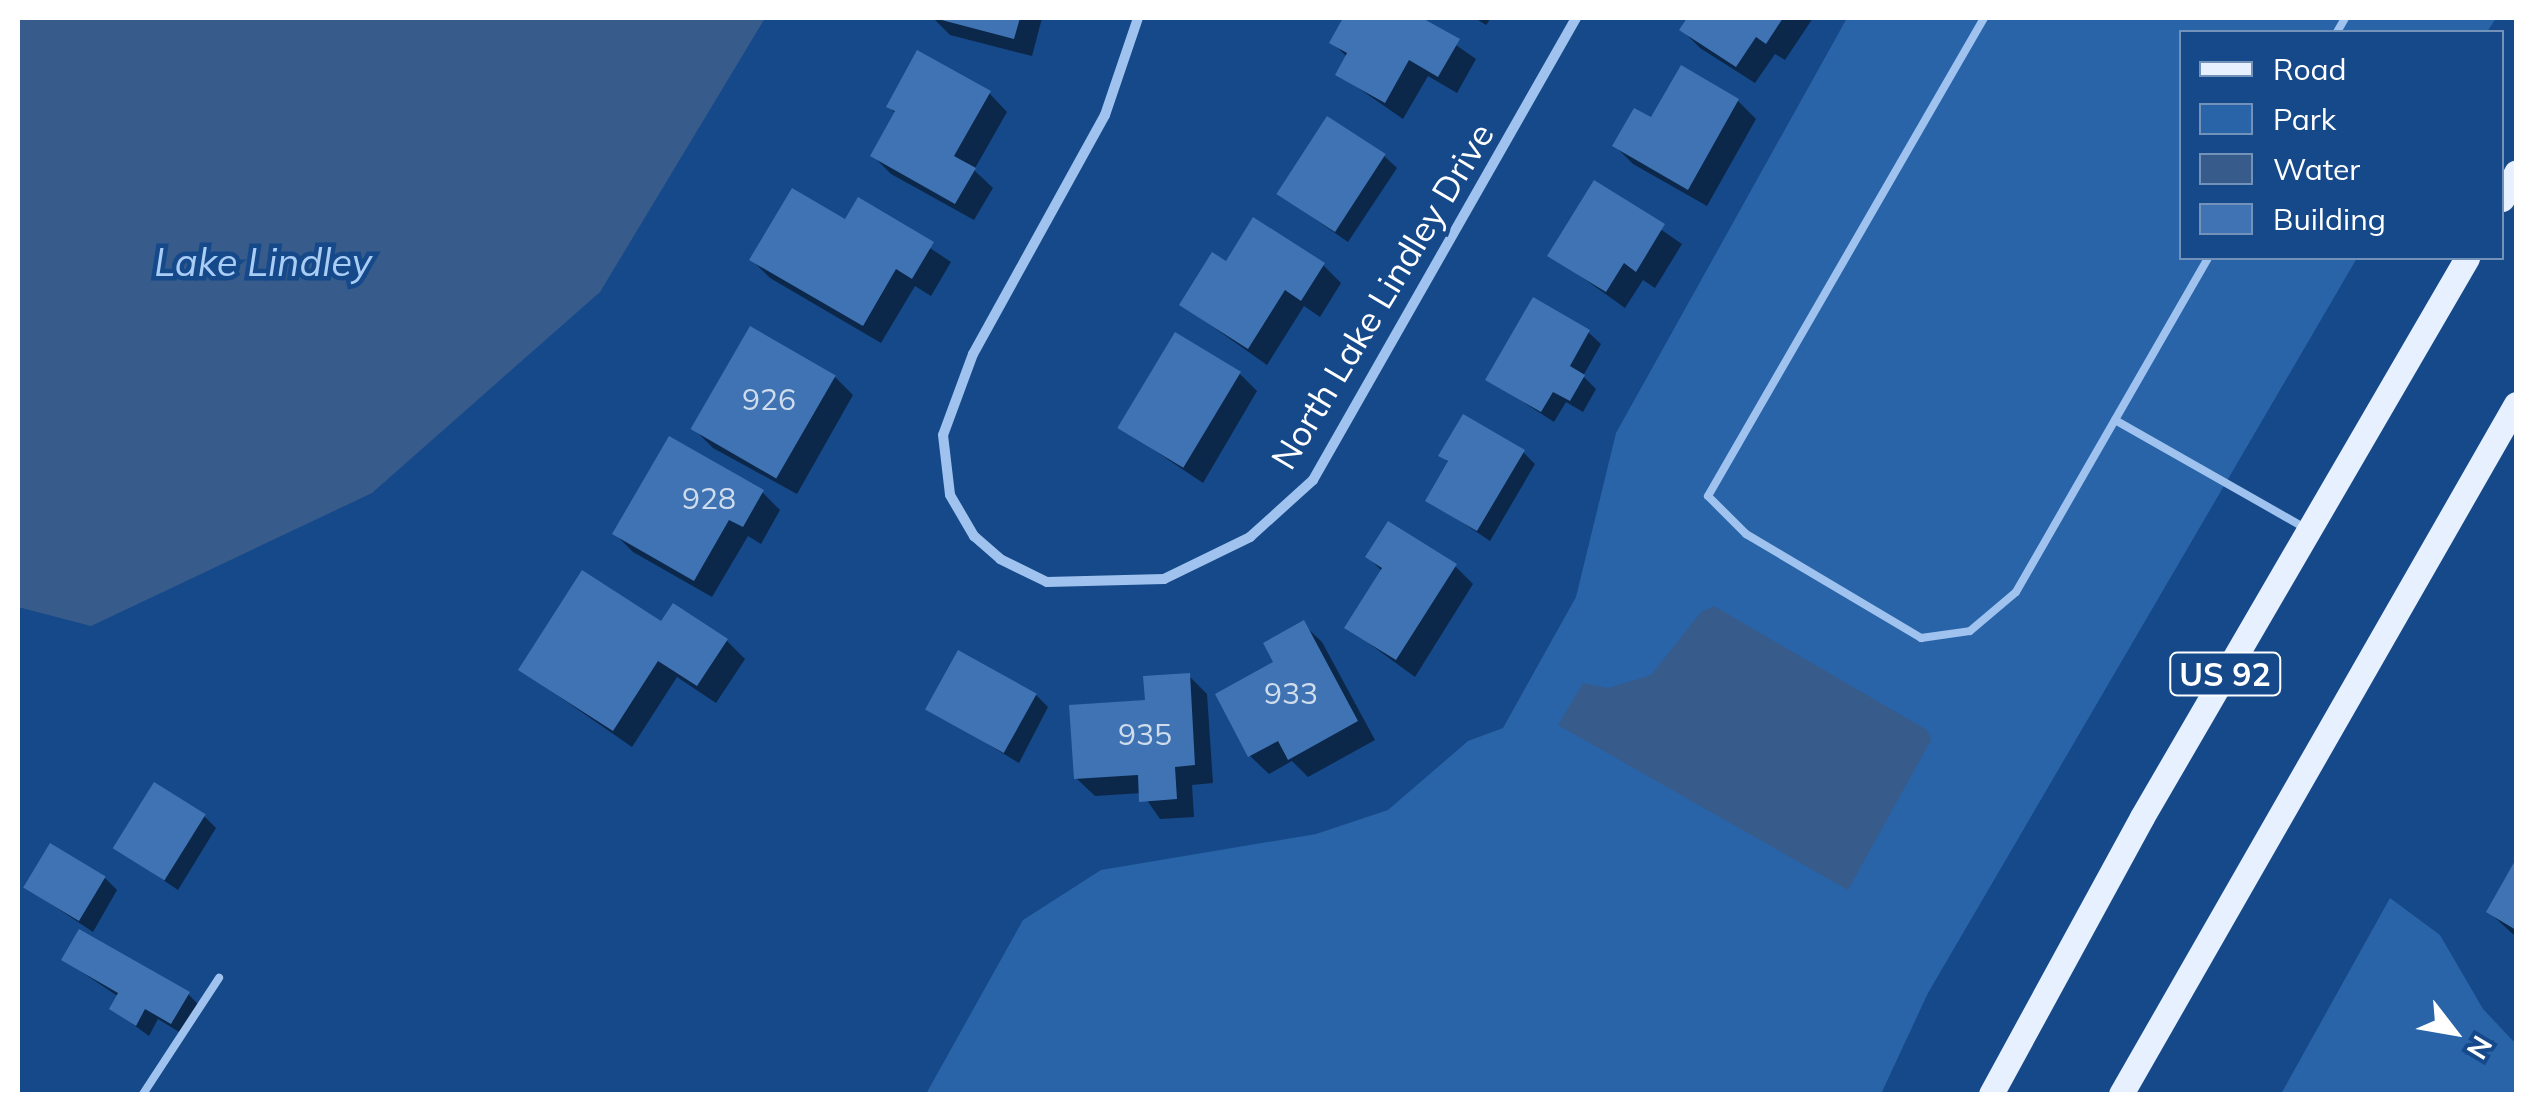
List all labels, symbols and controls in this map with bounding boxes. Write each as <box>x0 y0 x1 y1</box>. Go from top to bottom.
legend <box>2179 30 2504 260</box>
text: Road <box>2273 50 2347 88</box>
text: Park <box>2273 100 2336 138</box>
street label: North Lake Lindley Drive <box>1262 116 1502 476</box>
text: Water <box>2273 150 2360 188</box>
text: Building <box>2273 200 2386 238</box>
water label: Lake Lindley <box>154 240 372 286</box>
house number: 926 <box>742 381 796 417</box>
house number: 928 <box>682 480 736 516</box>
road number: US 92 <box>2168 647 2282 701</box>
house number: 933 <box>1264 675 1318 711</box>
house number: 935 <box>1118 716 1172 752</box>
north arrow <box>2404 982 2504 1082</box>
text: N <box>2460 1030 2501 1066</box>

